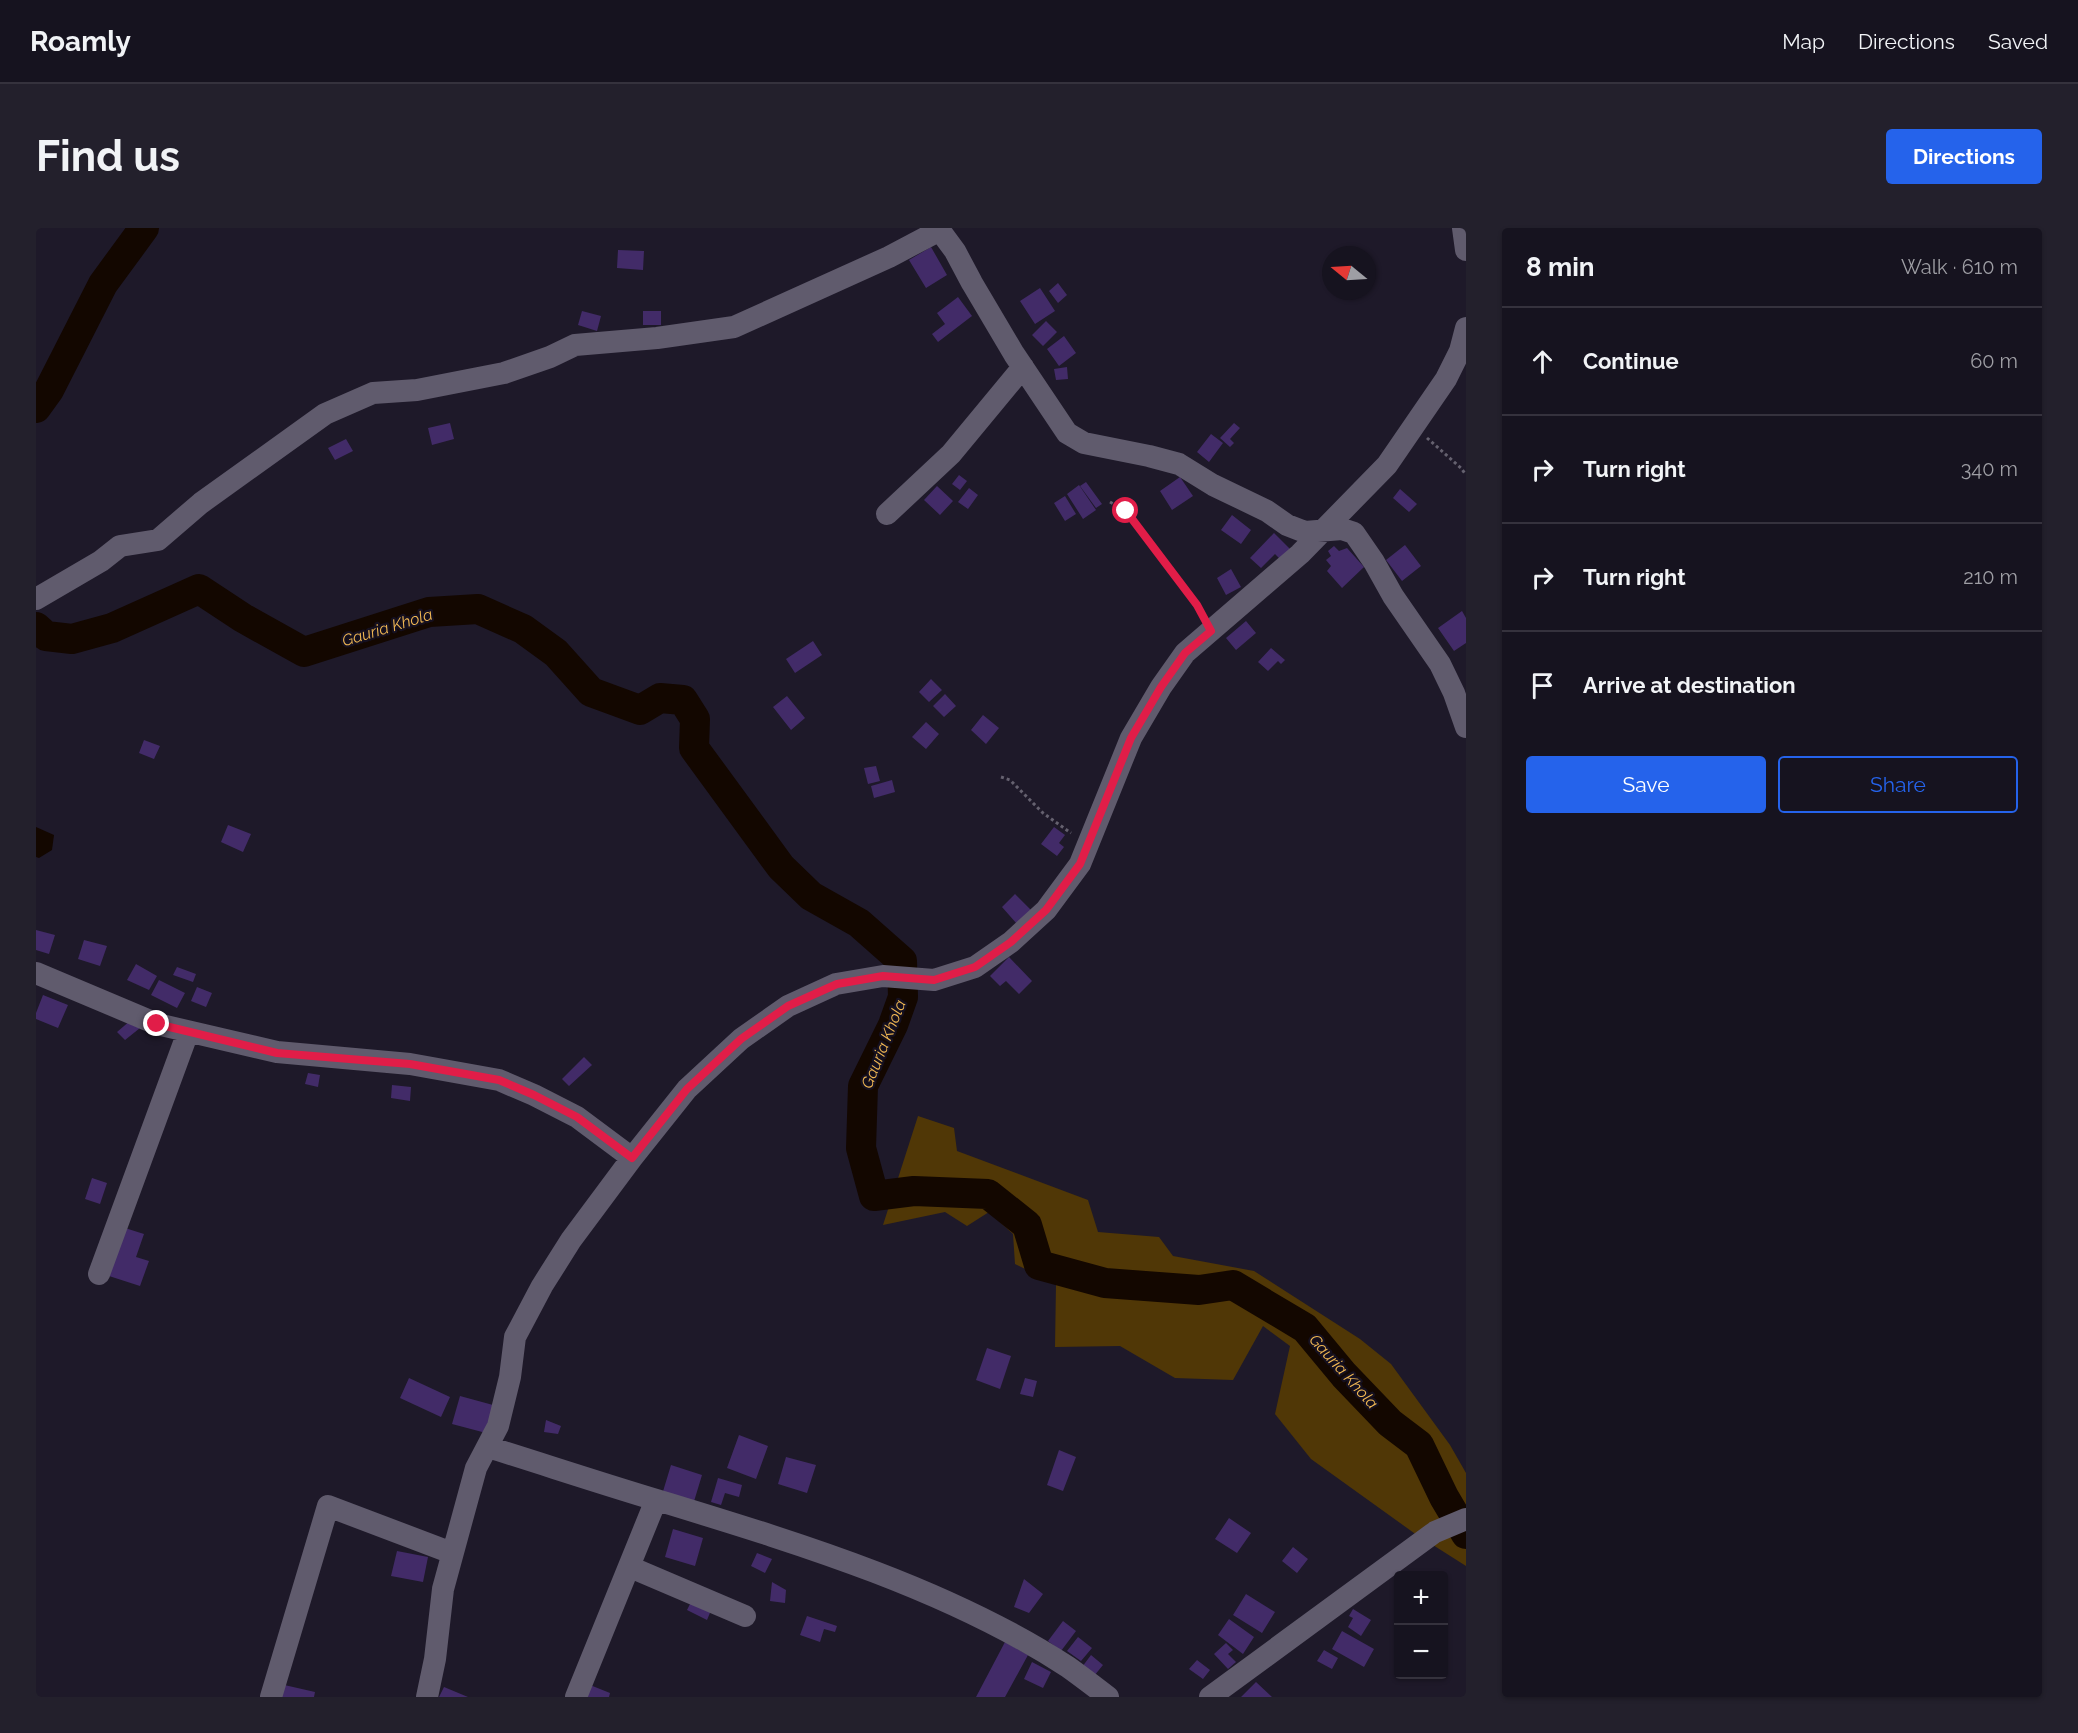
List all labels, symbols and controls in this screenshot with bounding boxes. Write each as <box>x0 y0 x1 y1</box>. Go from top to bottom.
text: Roamly <box>30 25 131 58</box>
text: Map <box>1782 29 1825 54</box>
text: Directions <box>1858 29 1955 54</box>
text: Saved <box>1988 29 2048 54</box>
button: Directions <box>1886 129 2042 184</box>
text: Find us <box>36 132 180 181</box>
north arrow <box>1322 246 1376 300</box>
text: 8 min <box>1526 252 1594 282</box>
text: Walk · 610 m <box>1901 255 2018 279</box>
icon: ahead <box>1526 345 1559 378</box>
text: Continue <box>1583 348 1679 374</box>
text: 60 m <box>1970 349 2018 373</box>
icon: right <box>1526 453 1559 486</box>
text: Turn right <box>1583 456 1686 482</box>
text: 340 m <box>1961 457 2018 481</box>
route start <box>1112 497 1138 523</box>
icon: right <box>1526 561 1559 594</box>
text: Turn right <box>1583 564 1686 590</box>
text: 210 m <box>1963 565 2018 589</box>
water label: Gauria Khola <box>340 605 435 650</box>
icon: arrive <box>1526 669 1559 702</box>
text: Arrive at destination <box>1583 672 1796 698</box>
button: Save <box>1526 756 1766 813</box>
button: Share <box>1778 756 2018 813</box>
water label: Gauria Khola <box>857 997 910 1091</box>
route end <box>143 1010 169 1036</box>
water label: Gauria Khola <box>1305 1330 1382 1413</box>
map controls <box>1394 1571 1448 1679</box>
button: + <box>1394 1571 1448 1625</box>
button: − <box>1394 1625 1448 1679</box>

